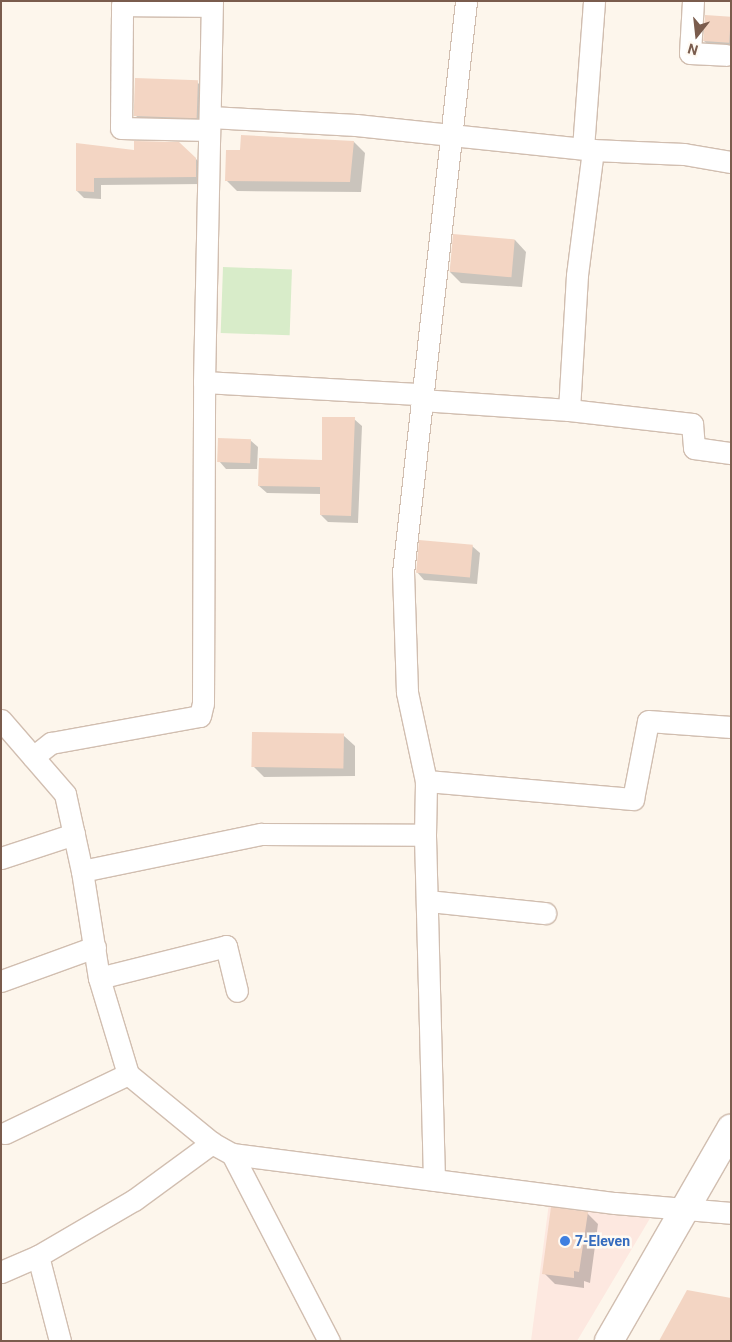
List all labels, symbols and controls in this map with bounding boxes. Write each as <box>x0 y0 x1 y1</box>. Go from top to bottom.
north arrow <box>672 10 722 60</box>
text: N <box>686 40 700 58</box>
place label: 7-Eleven <box>575 1233 630 1249</box>
marker: 7-Eleven <box>559 1235 571 1247</box>

